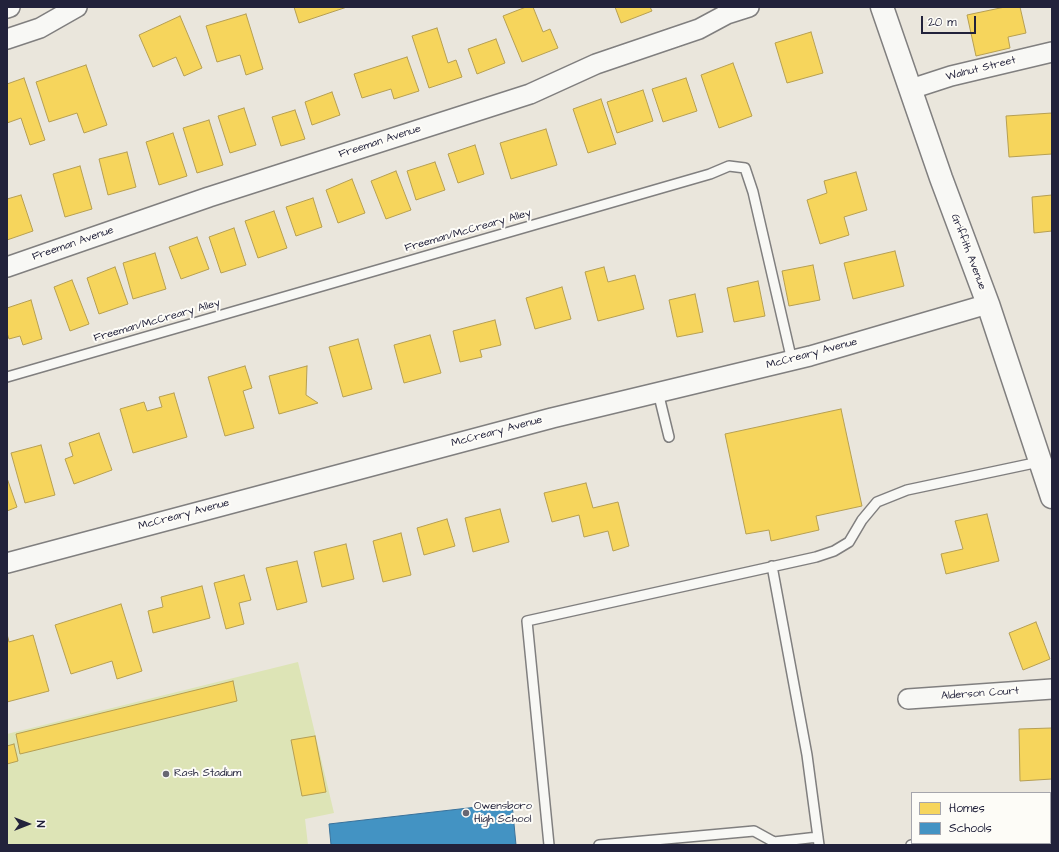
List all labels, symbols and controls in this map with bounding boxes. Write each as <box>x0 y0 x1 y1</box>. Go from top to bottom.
scale bar <box>923 8 978 34</box>
text: 20 m <box>928 14 957 31</box>
street label: Walnut Street <box>945 54 1017 84</box>
street label: Freeman Avenue <box>337 123 423 161</box>
street label: Freeman/McCreary Alley <box>403 207 533 255</box>
street label: Griffith Avenue <box>947 212 989 292</box>
street label: Freeman Avenue <box>30 224 116 264</box>
street label: Freeman/McCreary Alley <box>92 297 222 345</box>
street label: McCreary Avenue <box>765 335 859 373</box>
street label: McCreary Avenue <box>450 413 544 451</box>
street label: McCreary Avenue <box>137 496 231 534</box>
street label: Alderson Court <box>941 685 1019 703</box>
place label: Rash Stadium <box>174 767 241 781</box>
marker: Rash Stadium <box>161 769 171 779</box>
legend <box>911 792 1051 844</box>
place label: Owensboro High School <box>474 800 532 826</box>
text: Homes <box>949 800 985 817</box>
north arrow <box>8 804 48 844</box>
marker: Owensboro High School <box>461 808 471 818</box>
text: Schools <box>949 820 992 837</box>
text: N <box>33 821 48 827</box>

